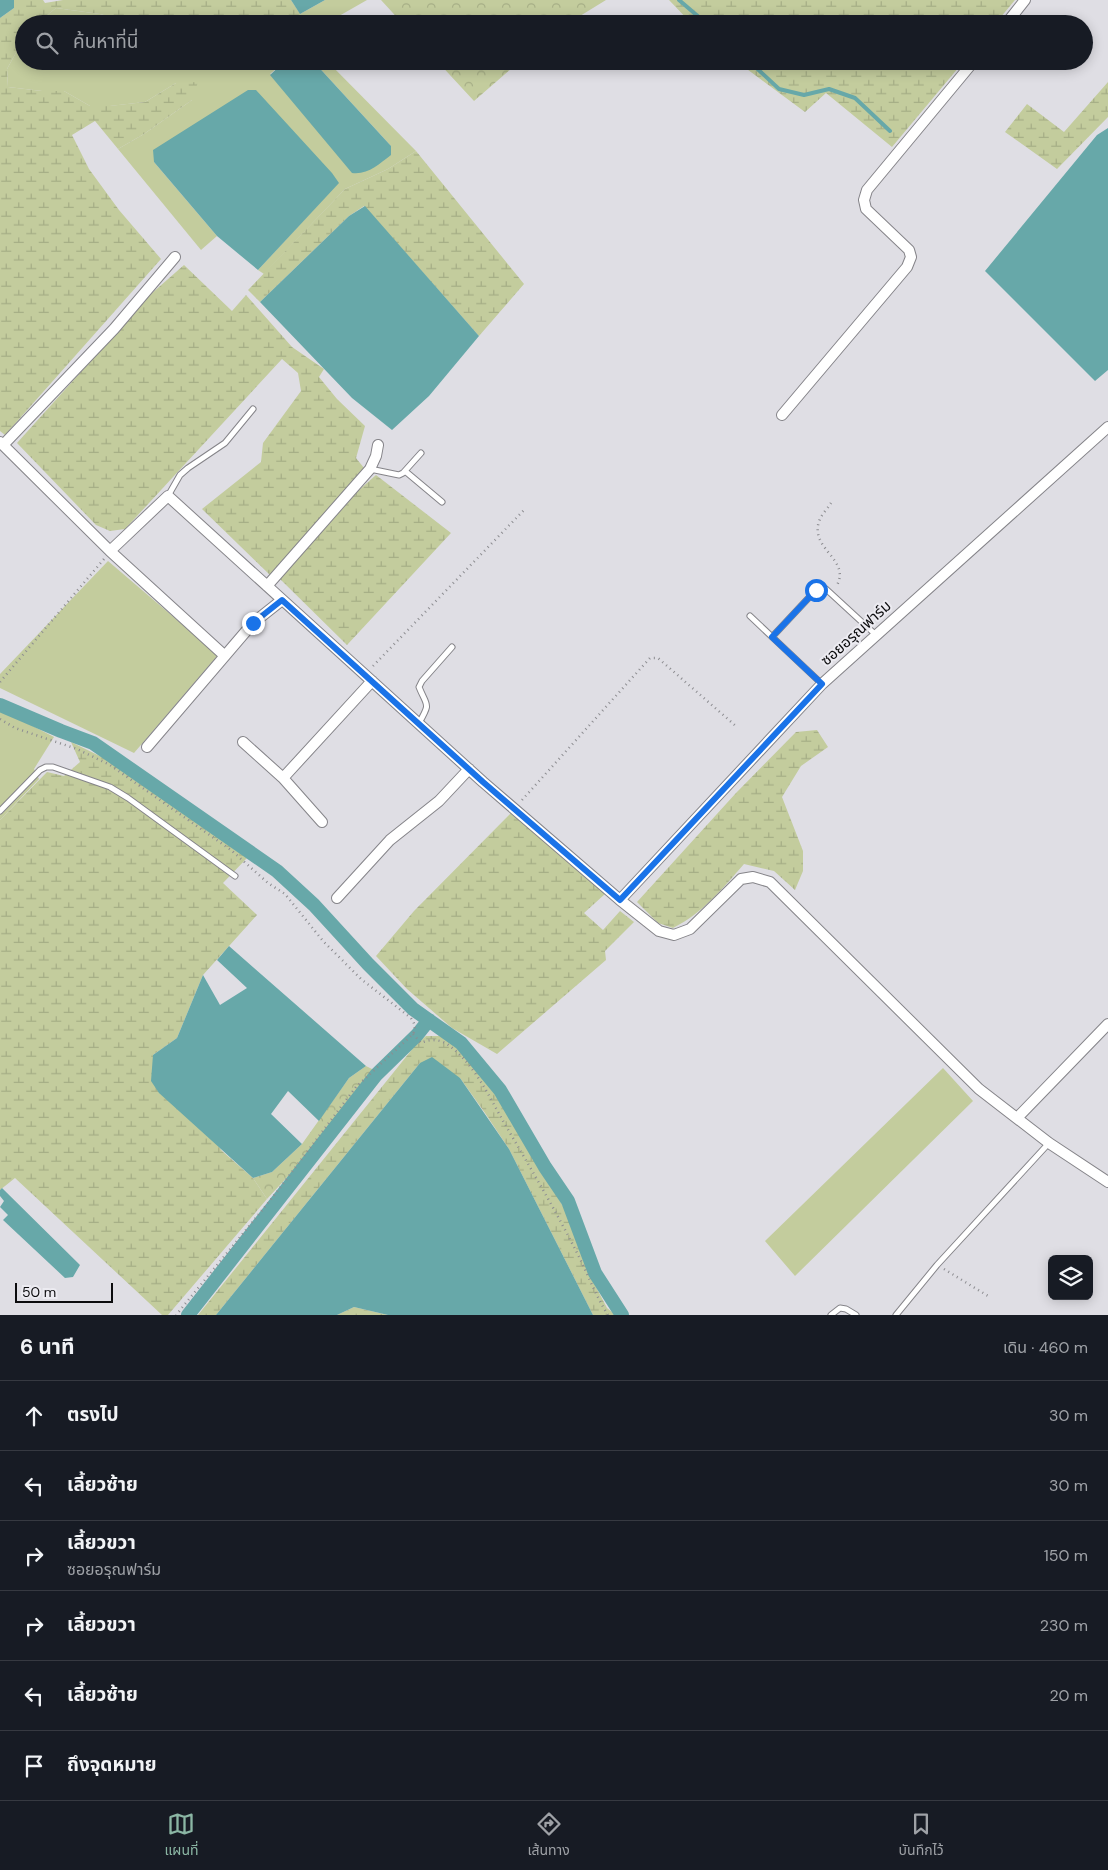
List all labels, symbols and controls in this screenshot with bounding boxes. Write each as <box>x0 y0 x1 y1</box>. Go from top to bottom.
search box <box>15 15 1093 70</box>
icon: search <box>33 29 61 57</box>
text: ค้นหาที่นี่ <box>73 29 138 54</box>
route start <box>805 579 828 602</box>
street label: ซอยอรุณฟาร์ม <box>817 596 895 670</box>
route end <box>242 612 265 635</box>
map controls <box>1048 1255 1093 1300</box>
button: layers <box>1048 1255 1093 1300</box>
scale bar <box>15 1280 112 1303</box>
text: 50 m <box>22 1283 56 1301</box>
text: 6 นาที <box>20 1333 74 1361</box>
text: เดิน · 460 m <box>1003 1337 1088 1358</box>
icon: ahead <box>20 1402 48 1430</box>
text: ตรงไป <box>67 1402 119 1427</box>
text: 30 m <box>1049 1405 1088 1426</box>
icon: left <box>20 1472 48 1500</box>
text: เลี้ยวซ้าย <box>67 1472 138 1497</box>
text: 30 m <box>1049 1475 1088 1496</box>
text: เลี้ยวขวา <box>67 1530 136 1555</box>
icon: right <box>20 1542 48 1570</box>
text: 150 m <box>1044 1545 1088 1566</box>
text: ซอยอรุณฟาร์ม <box>67 1559 161 1580</box>
icon: right <box>20 1612 48 1640</box>
text: เลี้ยวขวา <box>67 1612 136 1637</box>
text: 230 m <box>1040 1615 1088 1636</box>
icon: left <box>20 1682 48 1710</box>
text: เลี้ยวซ้าย <box>67 1682 138 1707</box>
text: 20 m <box>1049 1685 1088 1706</box>
icon: arrive <box>20 1752 48 1780</box>
text: ถึงจุดหมาย <box>67 1752 157 1777</box>
tab: แผนที่ <box>164 1810 199 1861</box>
tab: เส้นทาง <box>527 1810 570 1861</box>
tab: บันทึกไว้ <box>899 1810 944 1861</box>

